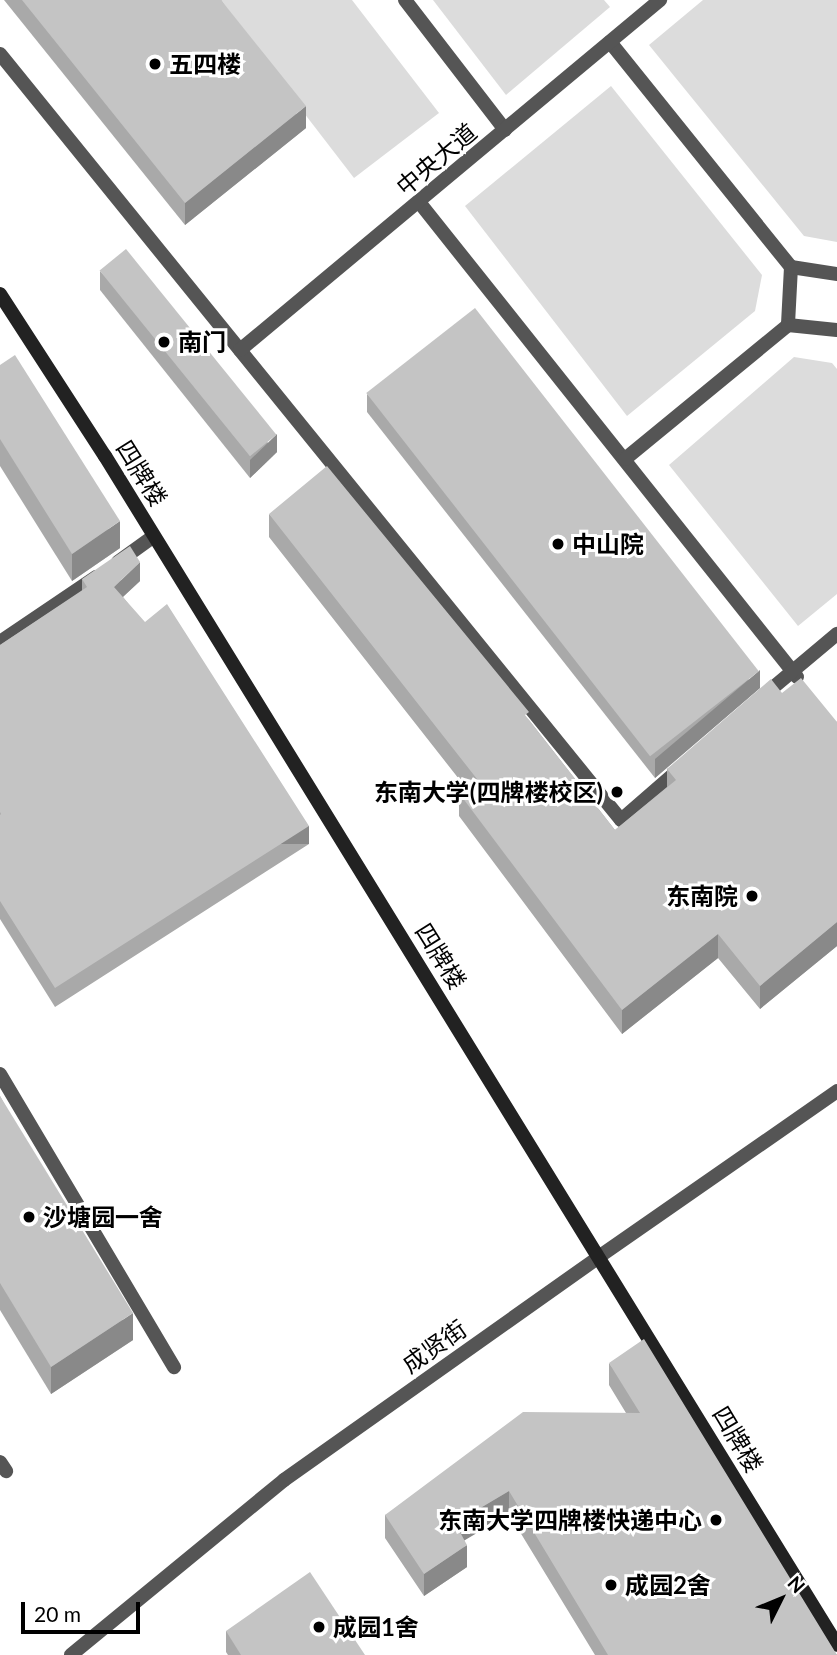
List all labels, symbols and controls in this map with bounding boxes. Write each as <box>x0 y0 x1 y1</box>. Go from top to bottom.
place label: 五四楼 <box>169 50 241 78</box>
marker: 五四楼 <box>147 56 163 72</box>
street label: 中央大道 <box>390 117 482 201</box>
place label: 南门 <box>178 328 226 356</box>
marker: 南门 <box>156 334 172 350</box>
street label: 四牌楼 <box>111 435 173 511</box>
place label: 中山院 <box>572 530 644 558</box>
marker: 中山院 <box>550 536 566 552</box>
place label: 东南大学(四牌楼校区) <box>374 778 603 806</box>
marker: 东南大学(四牌楼校区) <box>609 784 625 800</box>
place label: 东南院 <box>666 882 738 910</box>
marker: 东南院 <box>744 888 760 904</box>
street label: 四牌楼 <box>410 918 472 994</box>
place label: 沙塘园一舍 <box>43 1203 163 1231</box>
marker: 沙塘园一舍 <box>21 1209 37 1225</box>
street label: 成贤街 <box>396 1314 472 1378</box>
street label: 四牌楼 <box>707 1401 769 1477</box>
place label: 东南大学四牌楼快递中心 <box>438 1506 702 1534</box>
marker: 东南大学四牌楼快递中心 <box>708 1512 724 1528</box>
north arrow <box>746 1564 816 1634</box>
place label: 成园2舍 <box>625 1571 711 1599</box>
text: N <box>783 1571 810 1598</box>
marker: 成园2舍 <box>603 1577 619 1593</box>
scale bar <box>24 1588 144 1632</box>
text: 20 m <box>34 1601 81 1626</box>
place label: 成园1舍 <box>333 1613 419 1641</box>
marker: 成园1舍 <box>311 1619 327 1635</box>

